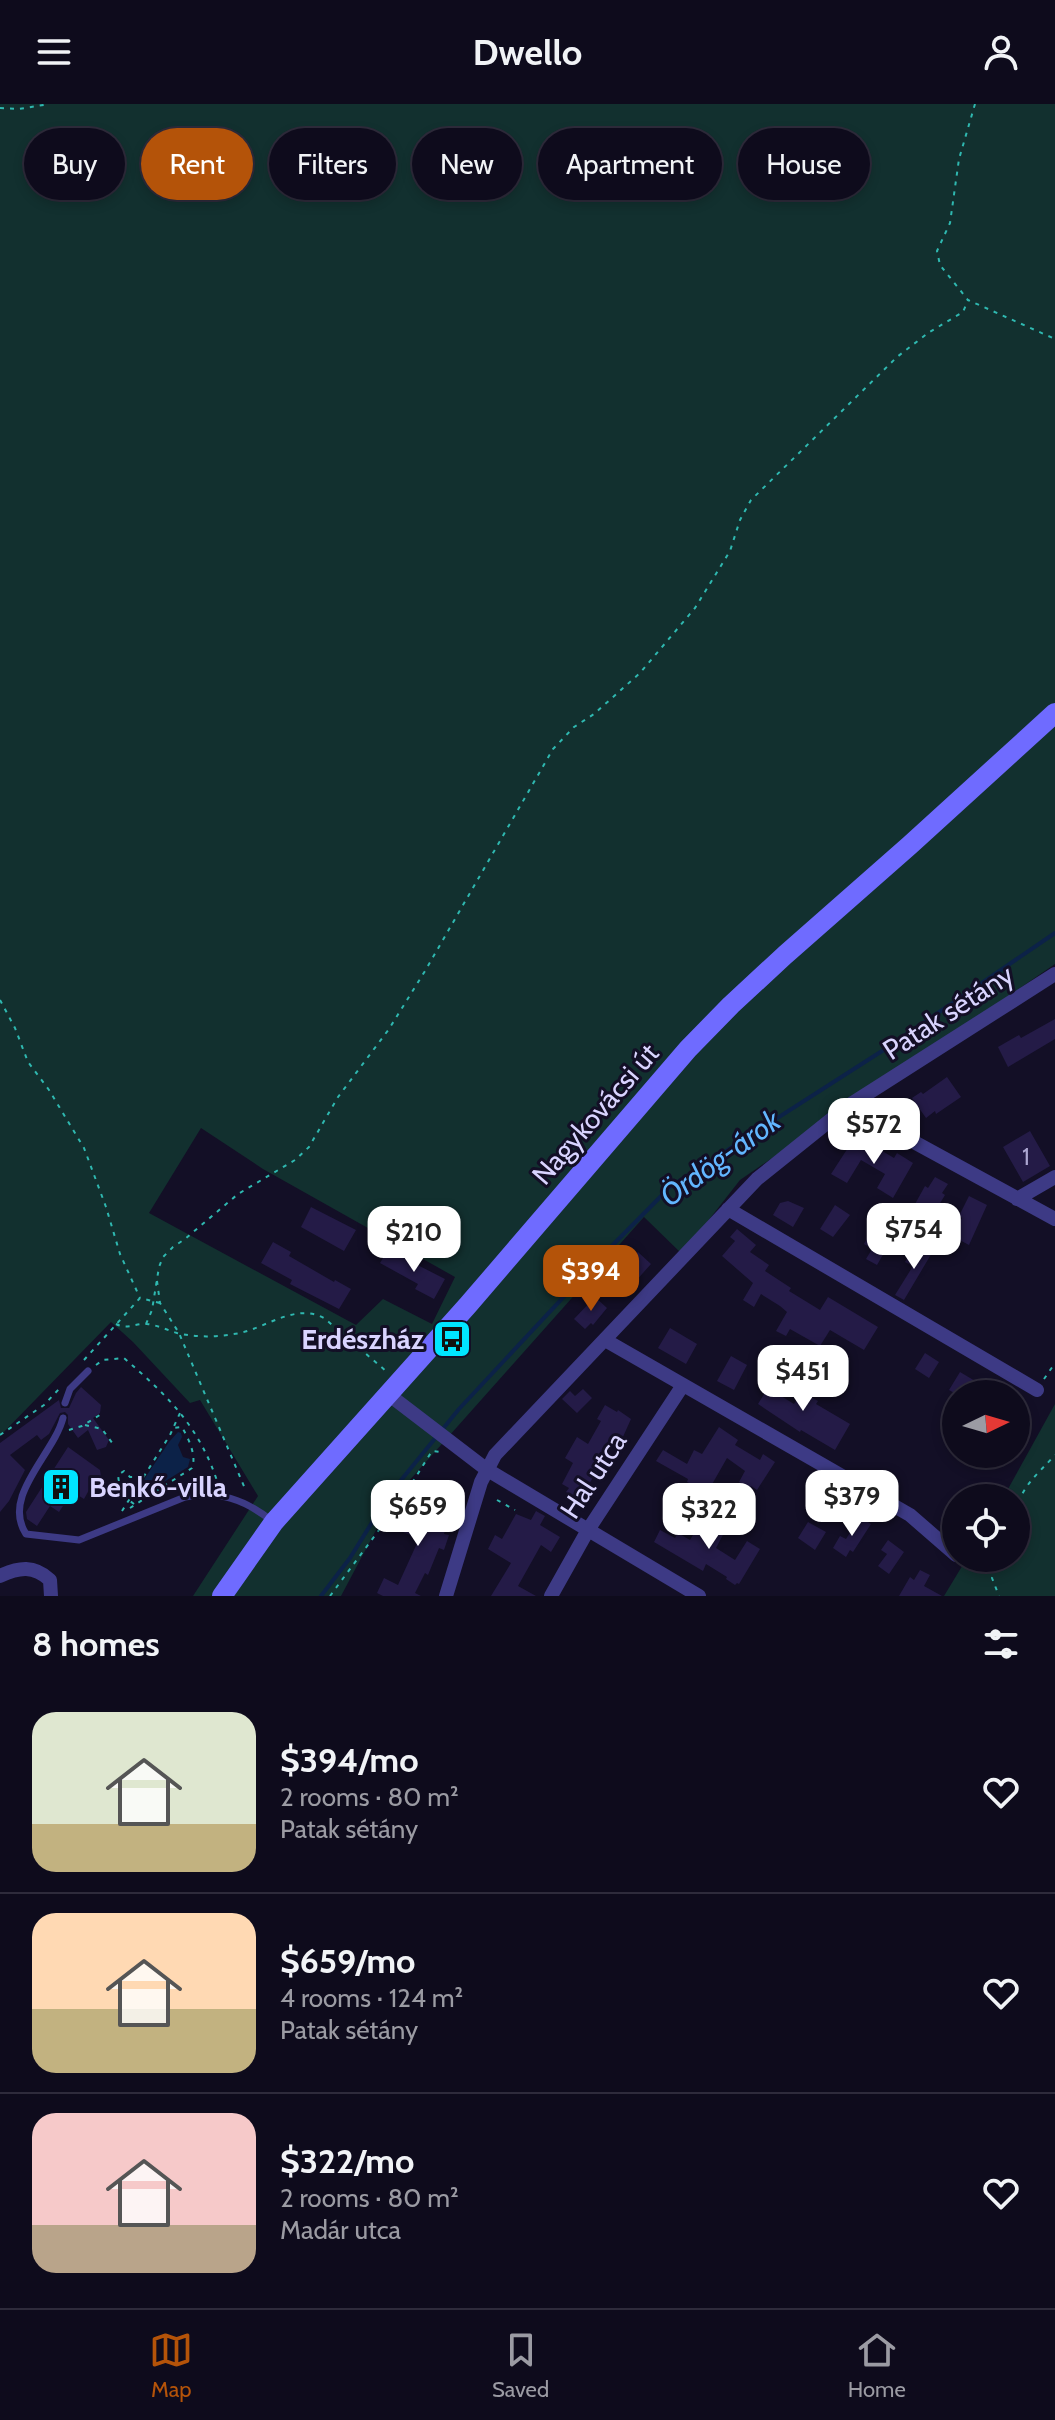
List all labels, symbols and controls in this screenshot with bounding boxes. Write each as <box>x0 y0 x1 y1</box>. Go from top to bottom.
icon: menu <box>32 30 76 74</box>
text: Dwello <box>473 30 582 74</box>
icon: person <box>979 30 1023 74</box>
chip: Buy <box>24 128 125 200</box>
chip: Rent <box>141 128 253 200</box>
chip: Filters <box>269 128 396 200</box>
chip: New <box>412 128 522 200</box>
chip: Apartment <box>538 128 722 200</box>
chip: House <box>738 128 870 200</box>
street label: Patak sétány <box>876 957 1020 1067</box>
street label: Nagykovácsi út <box>525 1037 665 1191</box>
pin: $572 <box>827 1098 921 1166</box>
water label: Ördög-árok <box>652 1101 789 1214</box>
text: $572 <box>846 1108 902 1140</box>
house number: 1 <box>1022 1142 1030 1171</box>
pin: $754 <box>867 1203 961 1271</box>
pin: $210 <box>367 1206 461 1274</box>
text: $754 <box>885 1213 943 1245</box>
text: $210 <box>386 1216 442 1248</box>
pin: $394 <box>544 1245 638 1313</box>
text: $394 <box>561 1255 621 1287</box>
bus stop icon: Erdészház <box>431 1318 473 1360</box>
place label: Erdészház <box>301 1322 424 1356</box>
pin: $451 <box>756 1345 850 1413</box>
text: $451 <box>776 1355 830 1387</box>
north arrow <box>942 1380 1030 1468</box>
map controls <box>942 1380 1030 1572</box>
street label: Hal utca <box>553 1425 634 1525</box>
building icon: Benkő-villa <box>40 1466 82 1508</box>
place label: Benkő-villa <box>89 1470 227 1504</box>
pin: $379 <box>805 1470 899 1538</box>
pin: $659 <box>371 1480 465 1548</box>
text: $379 <box>824 1480 880 1512</box>
pin: $322 <box>662 1483 756 1551</box>
button: locate <box>942 1484 1030 1572</box>
text: $659 <box>389 1490 447 1522</box>
text: $322 <box>681 1493 737 1525</box>
icon: filters <box>979 1622 1023 1666</box>
text: 8 homes <box>32 1623 160 1665</box>
text: $394/mo <box>280 1739 419 1781</box>
icon: home <box>96 1744 192 1840</box>
icon: heart <box>979 1770 1023 1814</box>
text: 2 rooms · 80 m² <box>280 1781 459 1813</box>
text: Patak sétány <box>280 1813 418 1845</box>
text: $659/mo <box>280 1940 415 1982</box>
icon: home <box>96 1945 192 2041</box>
icon: heart <box>979 1971 1023 2015</box>
text: 4 rooms · 124 m² <box>280 1982 463 2014</box>
text: Patak sétány <box>280 2014 418 2046</box>
text: $322/mo <box>280 2140 414 2182</box>
icon: home <box>96 2145 192 2241</box>
icon: heart <box>979 2171 1023 2215</box>
text: 2 rooms · 80 m² <box>280 2182 459 2214</box>
text: Madár utca <box>280 2214 401 2246</box>
tab: Map <box>149 2328 193 2403</box>
tab: Saved <box>492 2328 549 2403</box>
tab: Home <box>848 2328 906 2403</box>

